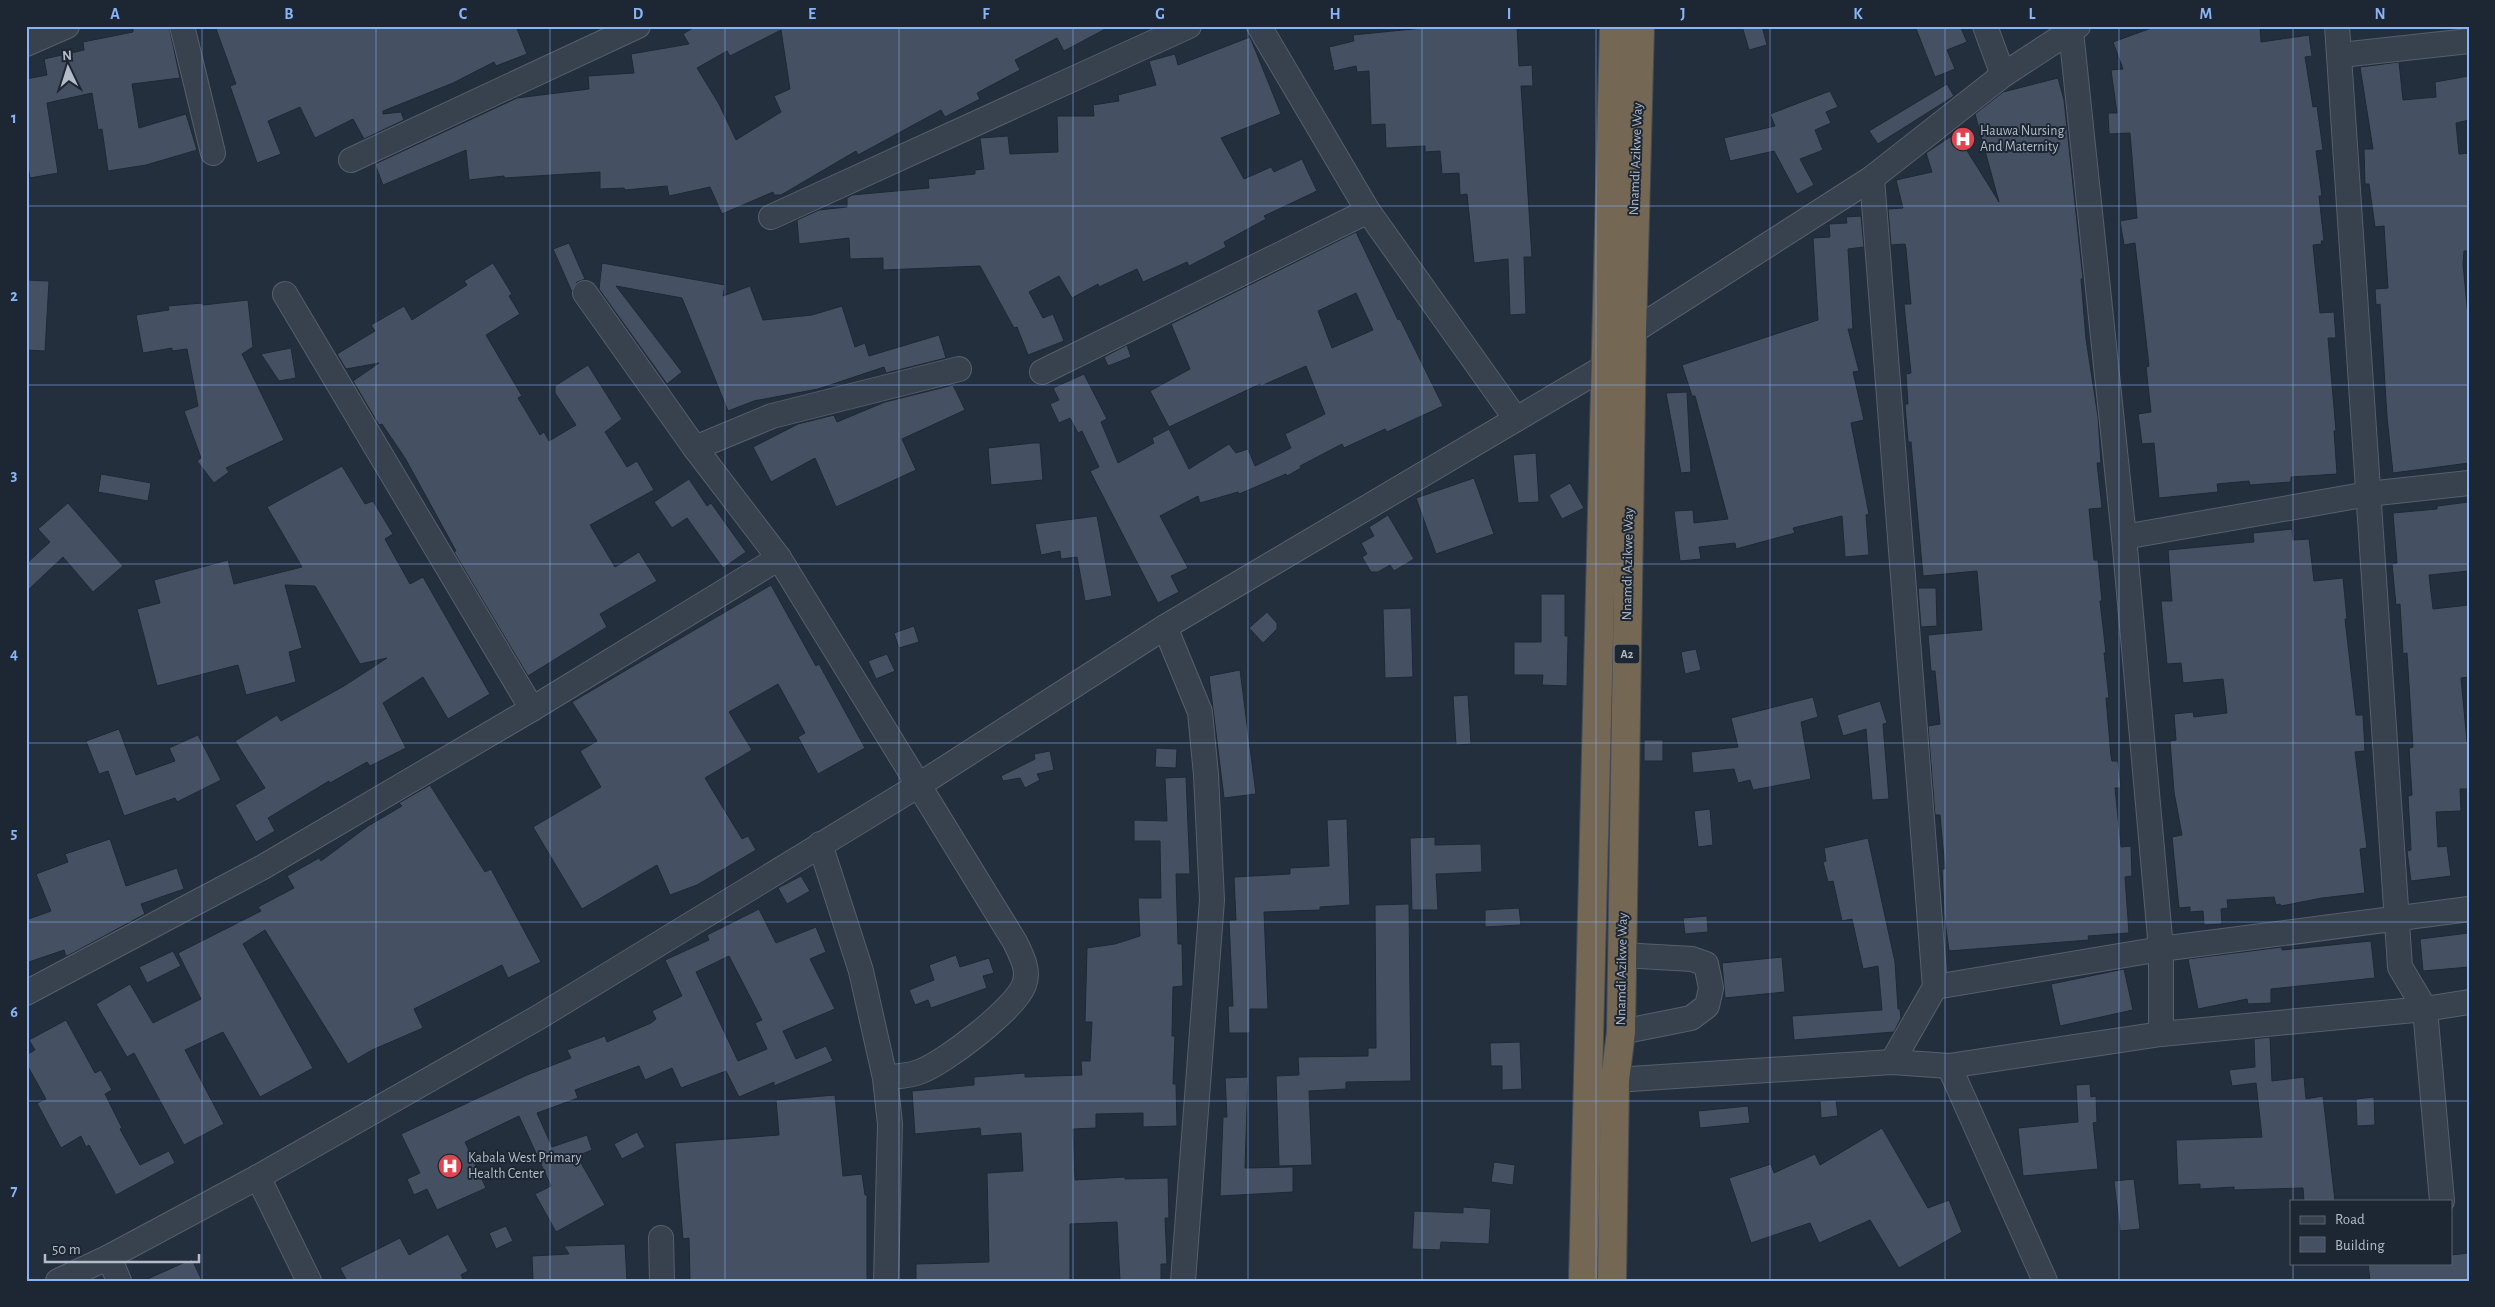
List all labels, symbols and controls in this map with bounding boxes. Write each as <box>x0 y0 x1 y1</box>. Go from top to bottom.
text: A <box>110 6 120 22</box>
text: B <box>284 6 294 22</box>
text: C <box>459 6 468 22</box>
text: D <box>633 6 644 22</box>
text: E <box>808 6 816 22</box>
text: F <box>982 6 990 22</box>
text: G <box>1155 6 1165 22</box>
text: H <box>1329 6 1341 22</box>
text: I <box>1507 6 1511 22</box>
text: J <box>1680 6 1686 22</box>
text: K <box>1853 6 1863 22</box>
text: L <box>2029 6 2036 22</box>
text: M <box>2200 6 2212 22</box>
text: N <box>2374 6 2386 22</box>
north arrow <box>42 42 92 92</box>
text: N <box>62 49 73 63</box>
street label: Nnamdi Azikwe Way <box>1627 102 1645 216</box>
text: 1 <box>11 110 17 126</box>
place label: Hauwa Nursing And Maternity <box>1980 124 2064 154</box>
hospital icon: Hauwa Nursing And Maternity <box>1950 126 1976 152</box>
text: 2 <box>10 288 18 304</box>
text: 3 <box>11 467 18 483</box>
street label: Nnamdi Azikwe Way <box>1620 507 1636 621</box>
road number: A2 <box>1614 644 1640 664</box>
text: 4 <box>10 646 18 662</box>
text: 5 <box>11 825 18 841</box>
street label: Nnamdi Azikwe Way <box>1614 912 1630 1026</box>
text: 6 <box>10 1004 18 1020</box>
place label: Kabala West Primary Health Center <box>468 1151 581 1181</box>
hospital icon: Kabala West Primary Health Center <box>437 1153 463 1179</box>
text: 7 <box>11 1183 18 1199</box>
legend <box>2290 1200 2452 1264</box>
text: Road <box>2335 1212 2365 1227</box>
scale bar <box>45 1232 199 1264</box>
text: Building <box>2335 1238 2385 1253</box>
text: 50 m <box>52 1242 81 1257</box>

